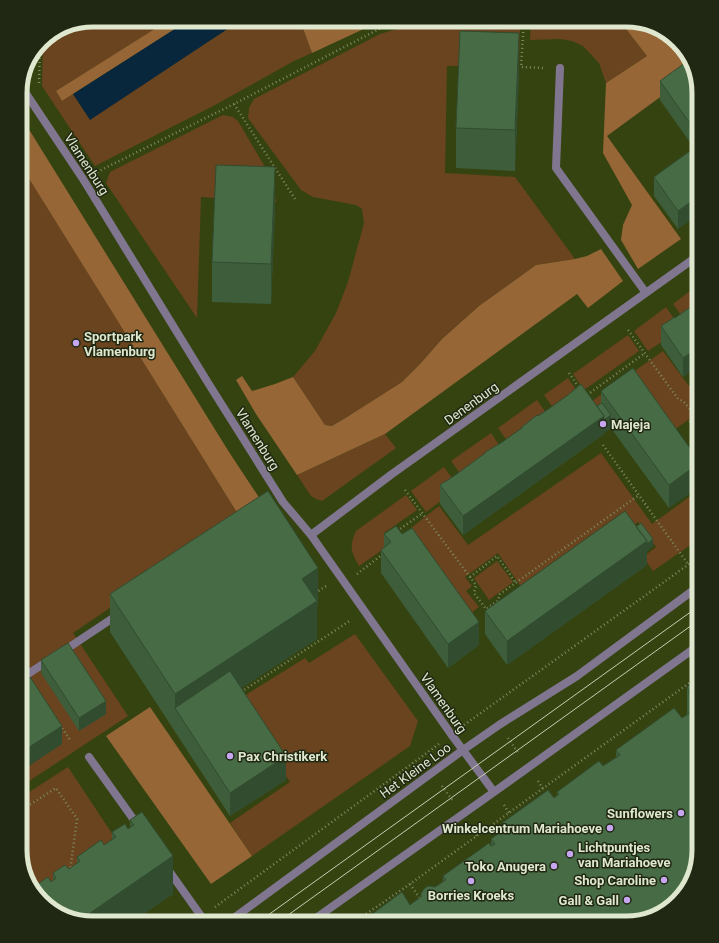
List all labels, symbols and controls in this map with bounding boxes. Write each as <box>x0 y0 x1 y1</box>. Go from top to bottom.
street label: Vlamenburg <box>61 131 112 198</box>
place label: Sportpark Vlamenburg <box>84 329 155 359</box>
marker: Sportpark Vlamenburg <box>71 338 81 348</box>
street label: Denenburg <box>442 379 501 428</box>
street label: Vlamenburg <box>233 406 282 473</box>
place label: Majeja <box>611 417 650 432</box>
marker: Majeja <box>598 419 608 429</box>
street label: Vlamenburg <box>417 670 470 736</box>
street label: Het Kleine Loo <box>377 740 454 801</box>
place label: Pax Christikerk <box>238 749 328 764</box>
marker: Pax Christikerk <box>225 751 235 761</box>
place label: Sunflowers <box>607 806 673 821</box>
marker: Sunflowers <box>676 808 686 818</box>
place label: Winkelcentrum Mariahoeve <box>442 821 602 836</box>
marker: Winkelcentrum Mariahoeve <box>605 823 615 833</box>
place label: Lichtpuntjes van Mariahoeve <box>578 840 671 870</box>
marker: Lichtpuntjes van Mariahoeve <box>565 849 575 859</box>
place label: Toko Anugera <box>465 859 546 874</box>
marker: Toko Anugera <box>549 861 559 871</box>
place label: Shop Caroline <box>574 873 656 888</box>
marker: Shop Caroline <box>659 875 669 885</box>
marker: Borries Kroeks <box>466 876 476 886</box>
place label: Borries Kroeks <box>428 888 514 903</box>
place label: Gall & Gall <box>559 893 619 908</box>
marker: Gall & Gall <box>622 895 632 905</box>

